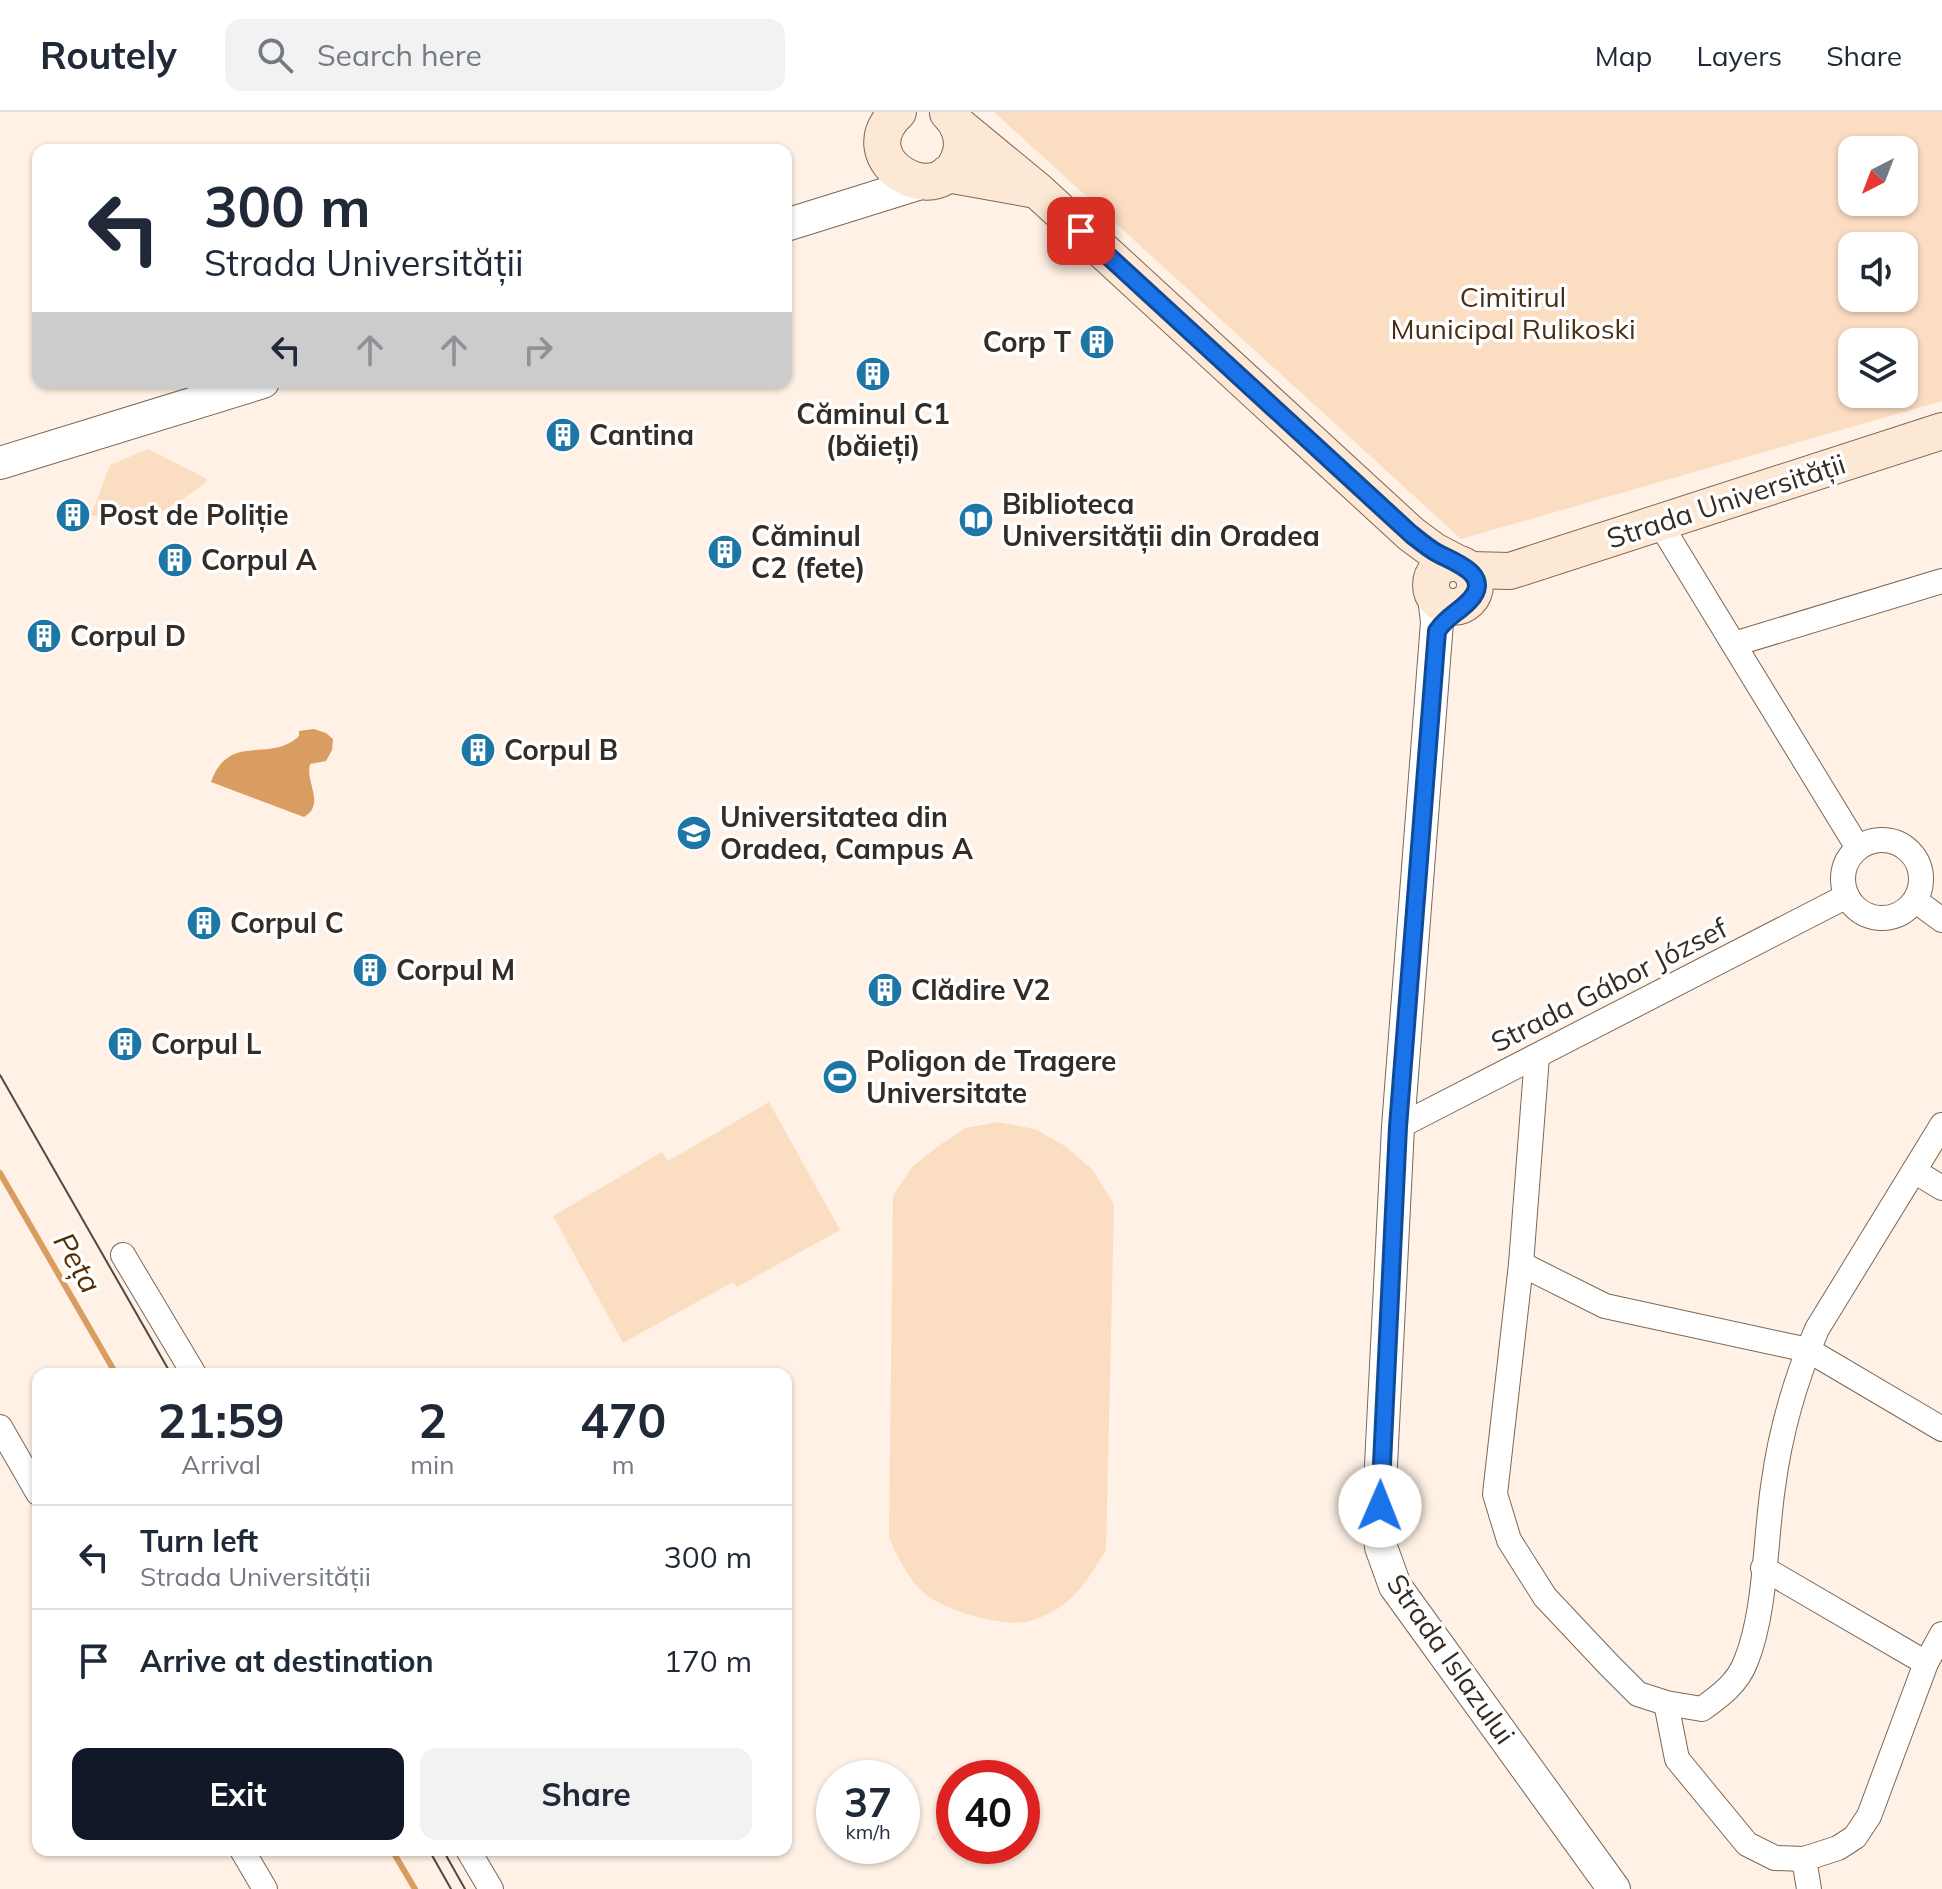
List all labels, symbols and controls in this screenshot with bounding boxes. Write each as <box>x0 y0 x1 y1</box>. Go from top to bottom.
search box <box>225 19 785 91</box>
text: Routely <box>40 31 177 79</box>
icon: search <box>253 33 297 77</box>
text: Search here <box>317 36 482 74</box>
text: Map <box>1595 38 1652 73</box>
text: Layers <box>1696 38 1782 73</box>
text: Share <box>1826 38 1902 73</box>
north arrow <box>1838 136 1918 216</box>
map controls <box>1838 136 1918 408</box>
text: 300 m <box>204 171 371 241</box>
icon: left <box>72 176 176 280</box>
pin <box>1047 197 1115 265</box>
icon: arrive <box>1059 209 1103 253</box>
button: sound <box>1838 232 1918 312</box>
text: Strada Universității <box>204 240 524 285</box>
park label: Cimitirul Municipal Rulikoski <box>1390 279 1636 346</box>
building icon: Corp T <box>1078 323 1116 361</box>
place label: Corp T <box>983 324 1071 359</box>
icon: left <box>264 328 308 372</box>
icon: ahead <box>348 328 392 372</box>
icon: ahead <box>432 328 476 372</box>
icon: right <box>516 328 560 372</box>
button: layers <box>1838 328 1918 408</box>
building icon: Căminul C1 (băieți) <box>854 355 892 393</box>
place label: Căminul C1 (băieți) <box>796 396 950 464</box>
building icon: Cantina <box>544 416 582 454</box>
place label: Cantina <box>589 417 694 452</box>
street label: Strada Universității <box>1602 445 1850 557</box>
place label: Biblioteca Universității din Oradea <box>1002 486 1320 554</box>
building icon: Post de Poliție <box>54 496 92 534</box>
place label: Post de Poliție <box>99 497 288 533</box>
library icon: Biblioteca Universității din Oradea <box>957 501 995 539</box>
place label: Căminul C2 (fete) <box>751 518 865 585</box>
building icon: Căminul C2 (fete) <box>706 533 744 571</box>
building icon: Corpul A <box>156 541 194 579</box>
place label: Corpul A <box>201 542 317 577</box>
building icon: Corpul D <box>25 617 63 655</box>
place label: Corpul D <box>70 618 186 653</box>
building icon: Corpul B <box>459 731 497 769</box>
place label: Corpul B <box>504 732 618 767</box>
place label: Universitatea din Oradea, Campus A <box>720 799 973 866</box>
school or university icon: Universitatea din Oradea, Campus A <box>675 814 713 852</box>
building icon: Corpul C <box>185 904 223 942</box>
place label: Corpul C <box>230 905 344 940</box>
street label: Strada Gábor József <box>1485 910 1733 1059</box>
building icon: Corpul M <box>351 951 389 989</box>
place label: Corpul M <box>396 952 515 987</box>
building icon: Clădire V2 <box>866 971 904 1009</box>
place label: Clădire V2 <box>911 972 1050 1007</box>
building icon: Corpul L <box>106 1025 144 1063</box>
place label: Corpul L <box>151 1026 262 1061</box>
place label: Poligon de Tragere Universitate <box>866 1043 1116 1110</box>
sports icon: Poligon de Tragere Universitate <box>821 1058 859 1096</box>
water label: Peța <box>45 1225 110 1300</box>
text: 21:59 <box>158 1390 285 1450</box>
text: 2 <box>418 1390 447 1450</box>
text: 470 <box>580 1390 666 1450</box>
text: Arrival <box>181 1448 261 1481</box>
text: min <box>410 1448 454 1481</box>
text: m <box>612 1448 635 1481</box>
position arrow <box>1338 1464 1422 1548</box>
text: Turn left <box>140 1522 258 1560</box>
icon: left <box>72 1535 116 1579</box>
text: 300 m <box>664 1538 752 1576</box>
text: Strada Universității <box>140 1560 371 1593</box>
street label: Strada Islazului <box>1380 1567 1523 1751</box>
icon: arrive <box>72 1639 116 1683</box>
text: Arrive at destination <box>140 1642 434 1680</box>
text: 170 m <box>664 1642 752 1680</box>
button: Exit <box>72 1748 404 1840</box>
button: Share <box>420 1748 752 1840</box>
speed limit sign: 40 <box>936 1760 1040 1864</box>
text: 37 <box>844 1777 892 1827</box>
text: km/h <box>845 1819 891 1844</box>

